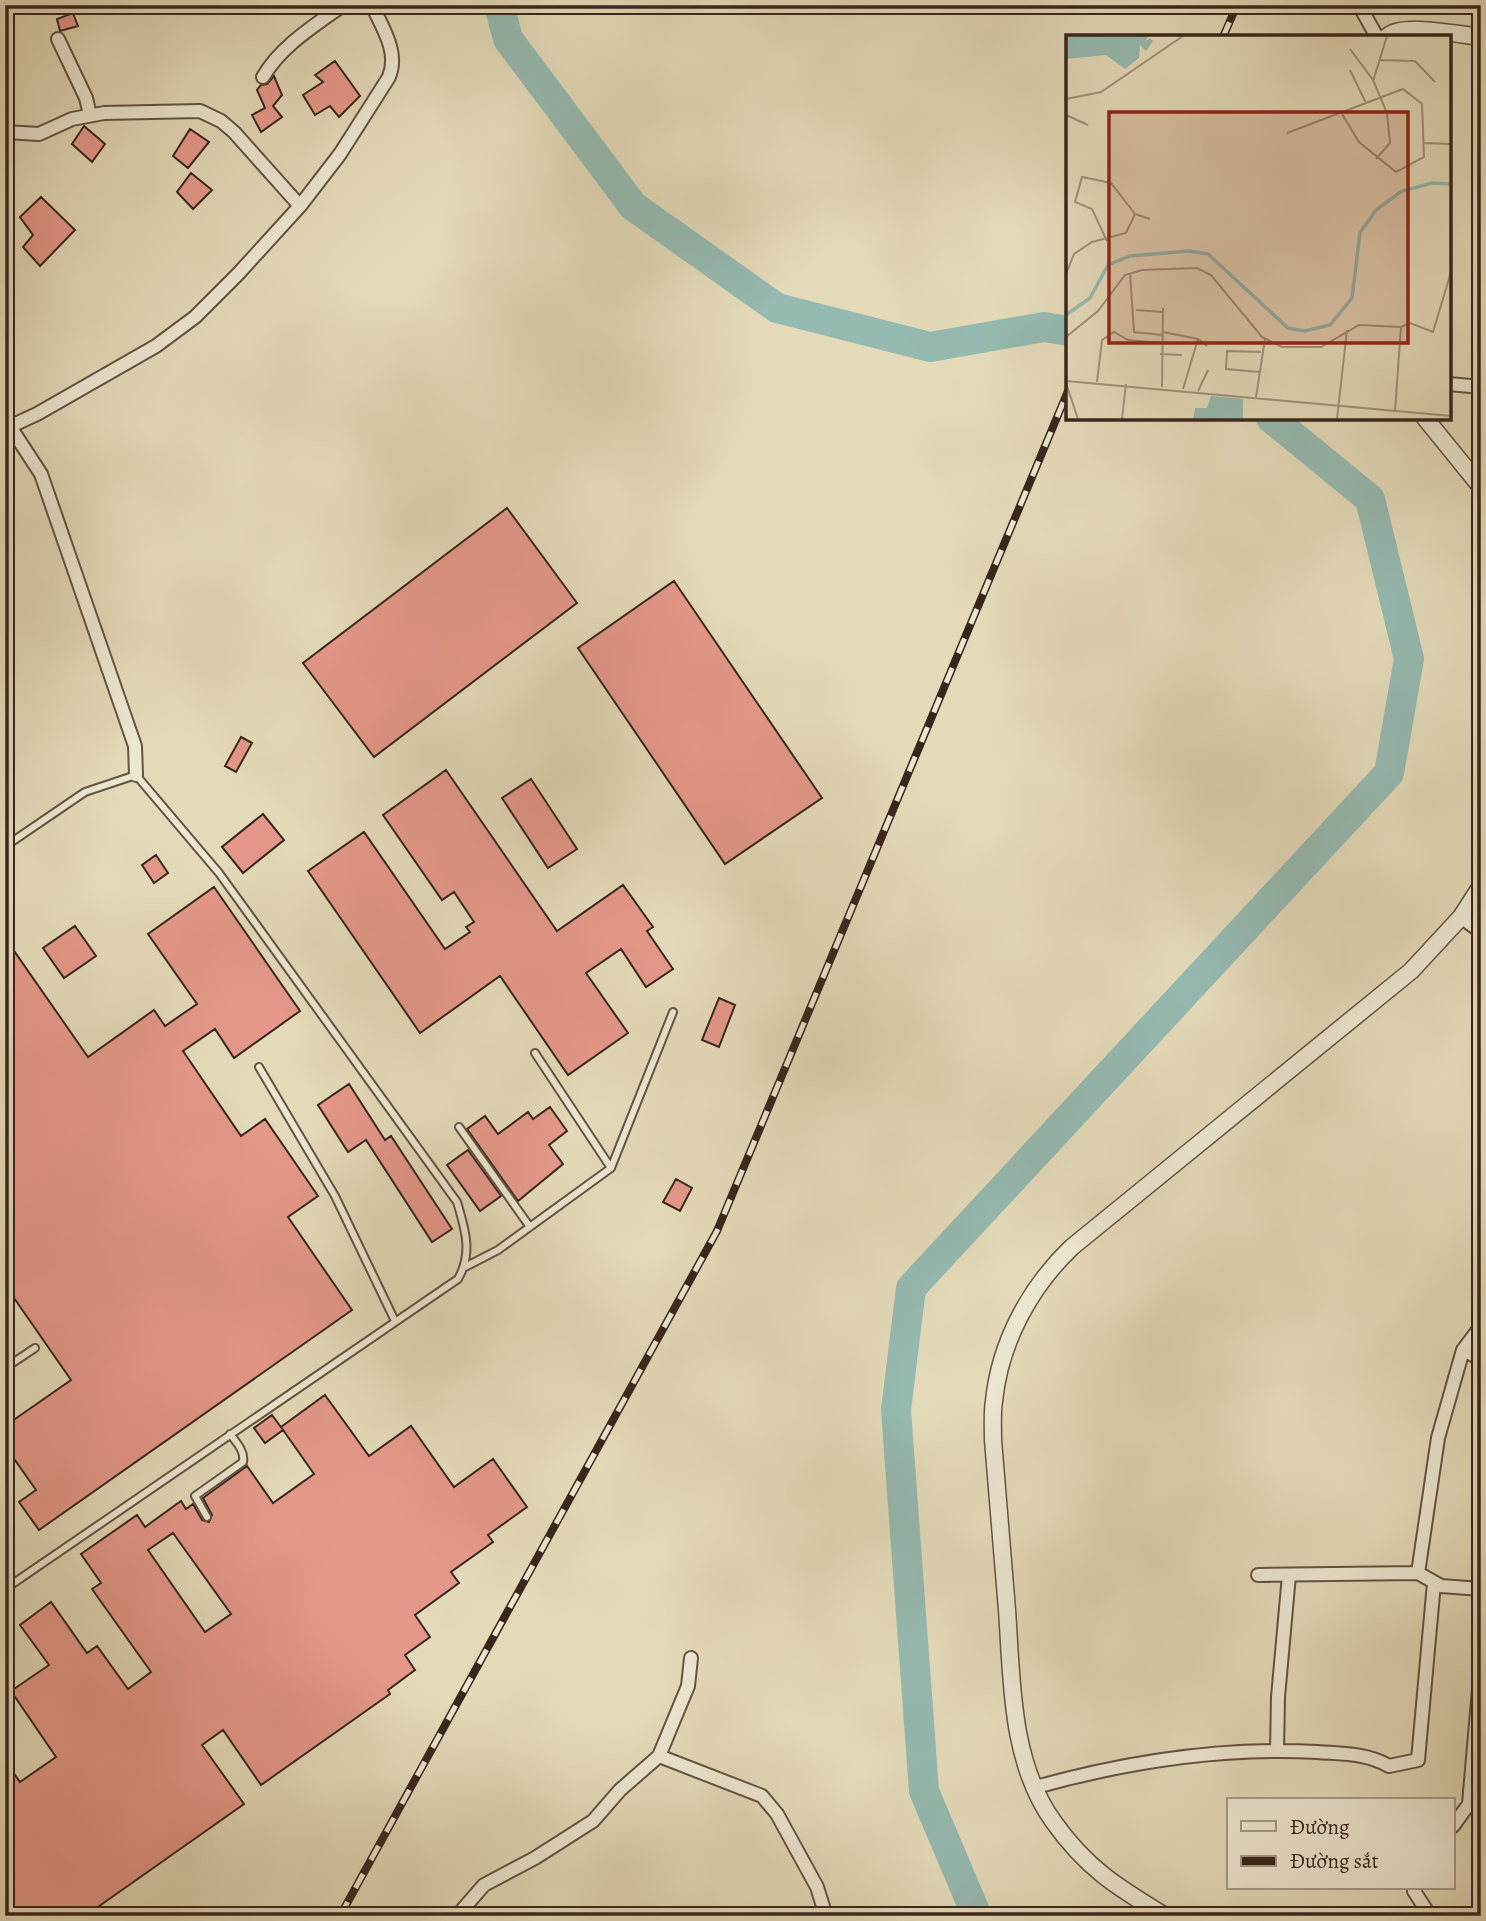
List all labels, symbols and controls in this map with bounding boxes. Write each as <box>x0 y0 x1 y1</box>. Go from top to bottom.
inset map <box>1066 35 1451 420</box>
legend <box>1227 1798 1454 1890</box>
text: Đường <box>1290 1813 1350 1841</box>
text: Đường sắt <box>1290 1847 1379 1875</box>

